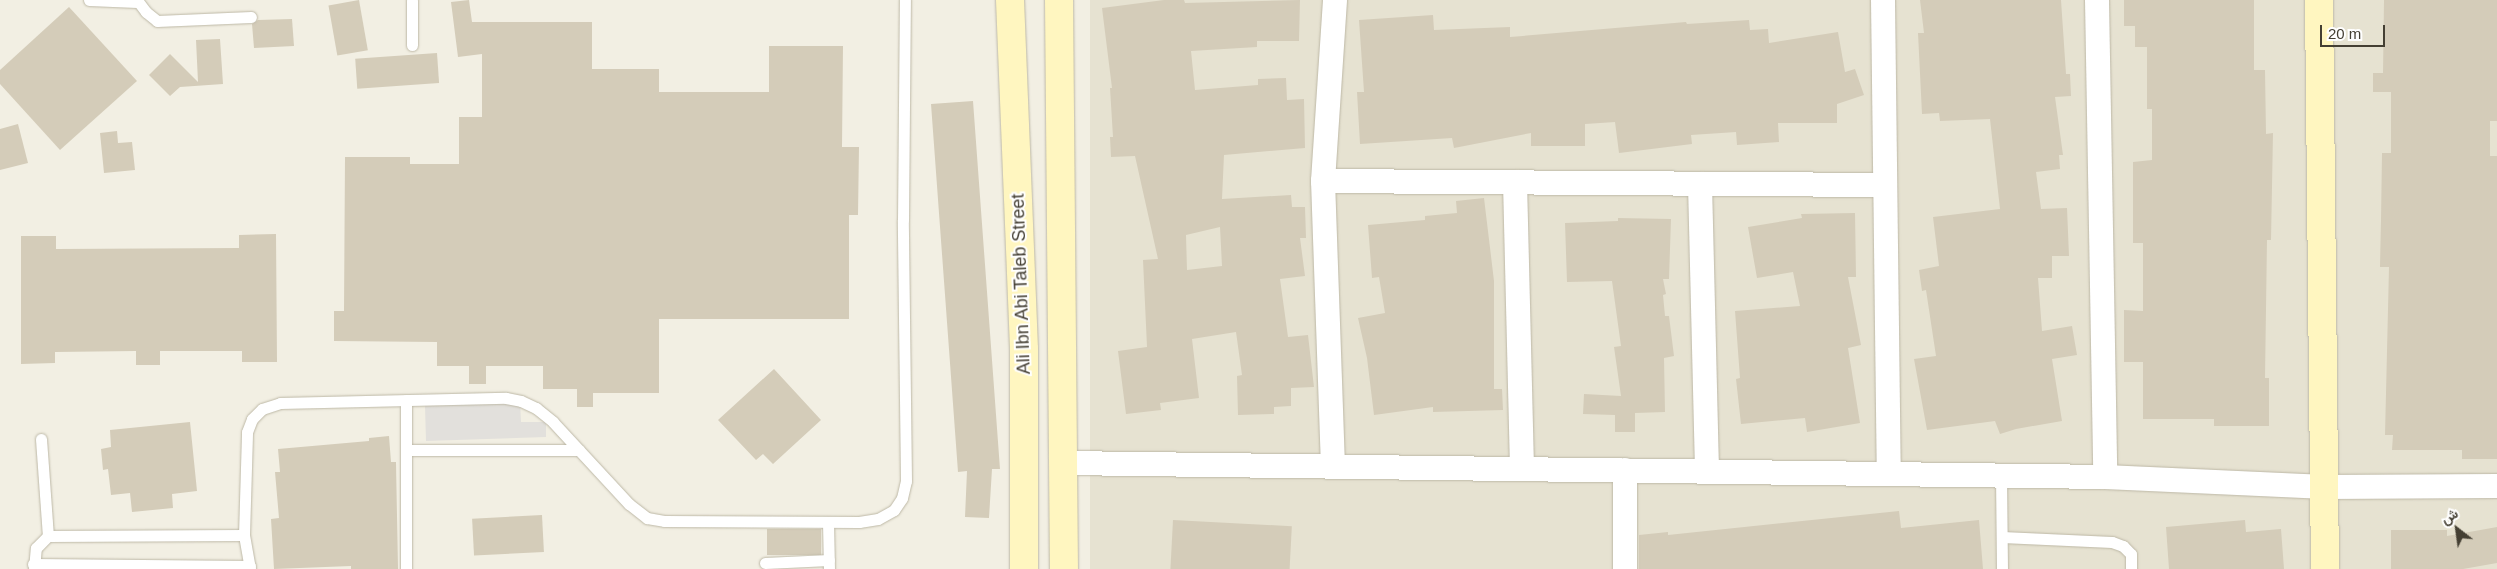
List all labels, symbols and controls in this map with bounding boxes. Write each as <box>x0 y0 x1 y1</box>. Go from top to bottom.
scale bar <box>2322 15 2387 47</box>
text: 20 m <box>2328 25 2361 42</box>
street label: Ali Ibn Abi Taleb Street <box>1007 193 1035 375</box>
north arrow <box>2432 504 2482 554</box>
text: ش <box>2438 505 2461 527</box>

